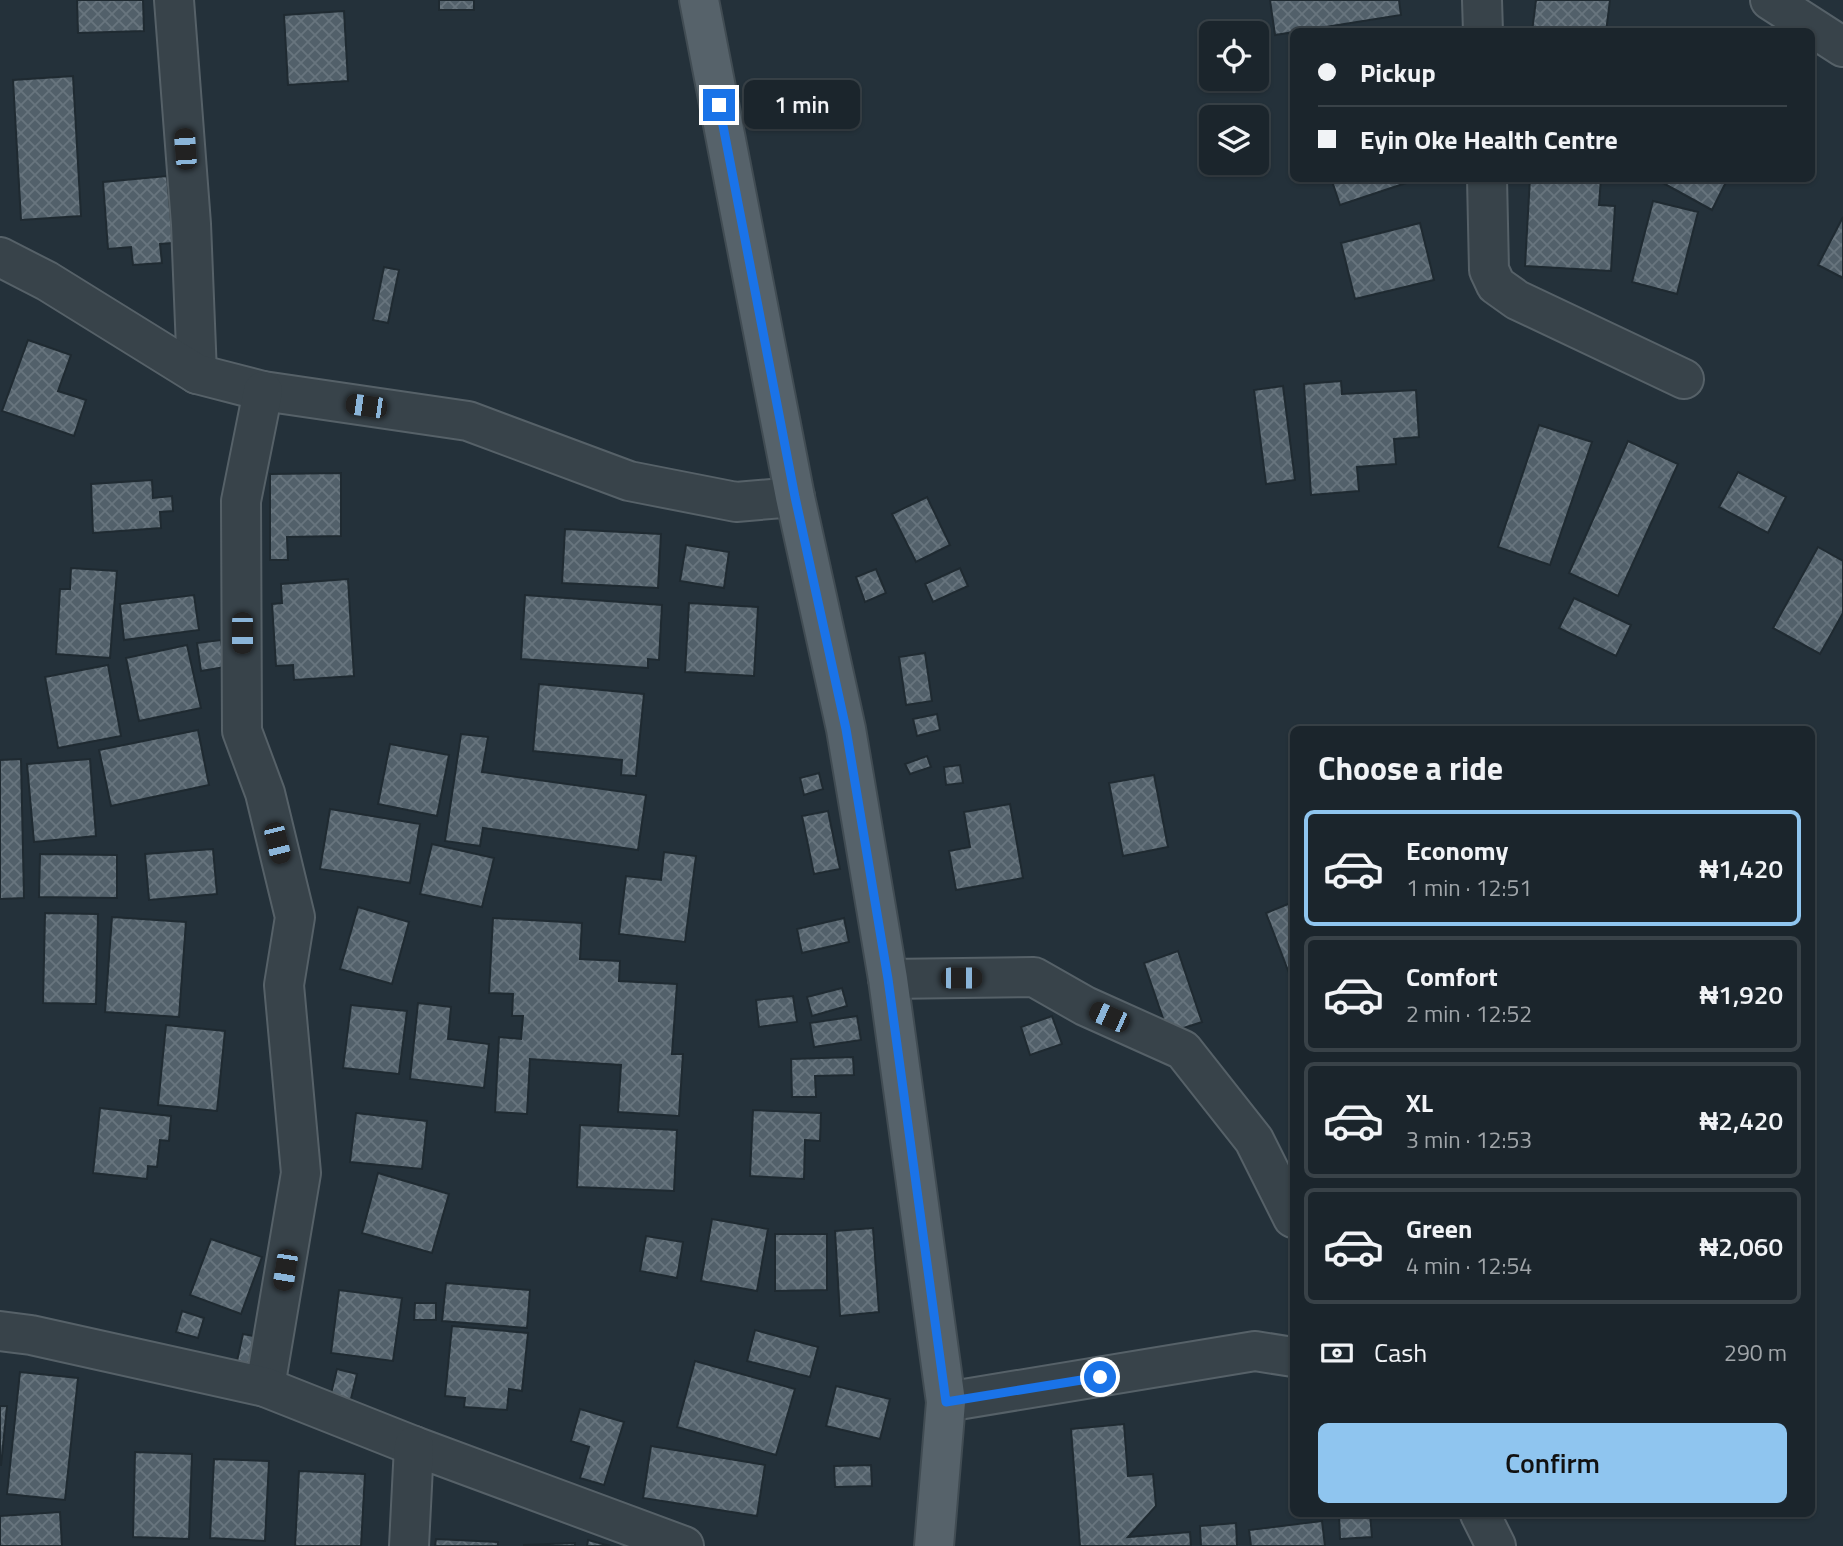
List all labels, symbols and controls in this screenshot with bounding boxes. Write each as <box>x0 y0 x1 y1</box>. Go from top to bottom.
map controls <box>1199 21 1269 175</box>
button: locate <box>1199 21 1269 91</box>
text: Pickup <box>1360 53 1436 92</box>
callout: 1 min <box>744 80 859 130</box>
text: 1 min <box>774 87 830 122</box>
route end <box>703 89 735 121</box>
button: layers <box>1199 105 1269 175</box>
text: Eyin Oke Health Centre <box>1360 120 1618 159</box>
car <box>174 127 197 171</box>
car <box>344 393 389 419</box>
car <box>232 612 253 654</box>
text: Choose a ride <box>1318 744 1503 792</box>
car <box>262 820 293 866</box>
text: Economy <box>1406 831 1508 870</box>
icon: car <box>1322 837 1385 900</box>
text: ₦1,420 <box>1700 849 1783 888</box>
text: 1 min · 12:51 <box>1406 870 1532 905</box>
text: Comfort <box>1406 957 1498 996</box>
icon: car <box>1322 963 1385 1026</box>
car <box>941 968 983 989</box>
text: ₦1,920 <box>1700 975 1783 1014</box>
text: 2 min · 12:52 <box>1406 996 1532 1031</box>
car <box>1086 999 1133 1035</box>
text: XL <box>1406 1083 1433 1122</box>
icon: car <box>1322 1089 1385 1152</box>
text: ₦2,420 <box>1700 1101 1783 1140</box>
text: 3 min · 12:53 <box>1406 1122 1532 1157</box>
text: Green <box>1406 1209 1472 1248</box>
icon: car <box>1322 1215 1385 1278</box>
text: ₦2,060 <box>1700 1227 1783 1266</box>
car <box>272 1248 299 1292</box>
text: 4 min · 12:54 <box>1406 1248 1532 1283</box>
text: Cash <box>1374 1333 1427 1372</box>
icon: cash <box>1318 1334 1356 1372</box>
text: 290 m <box>1724 1335 1787 1370</box>
route start <box>1084 1361 1116 1393</box>
button: Confirm <box>1318 1423 1787 1503</box>

